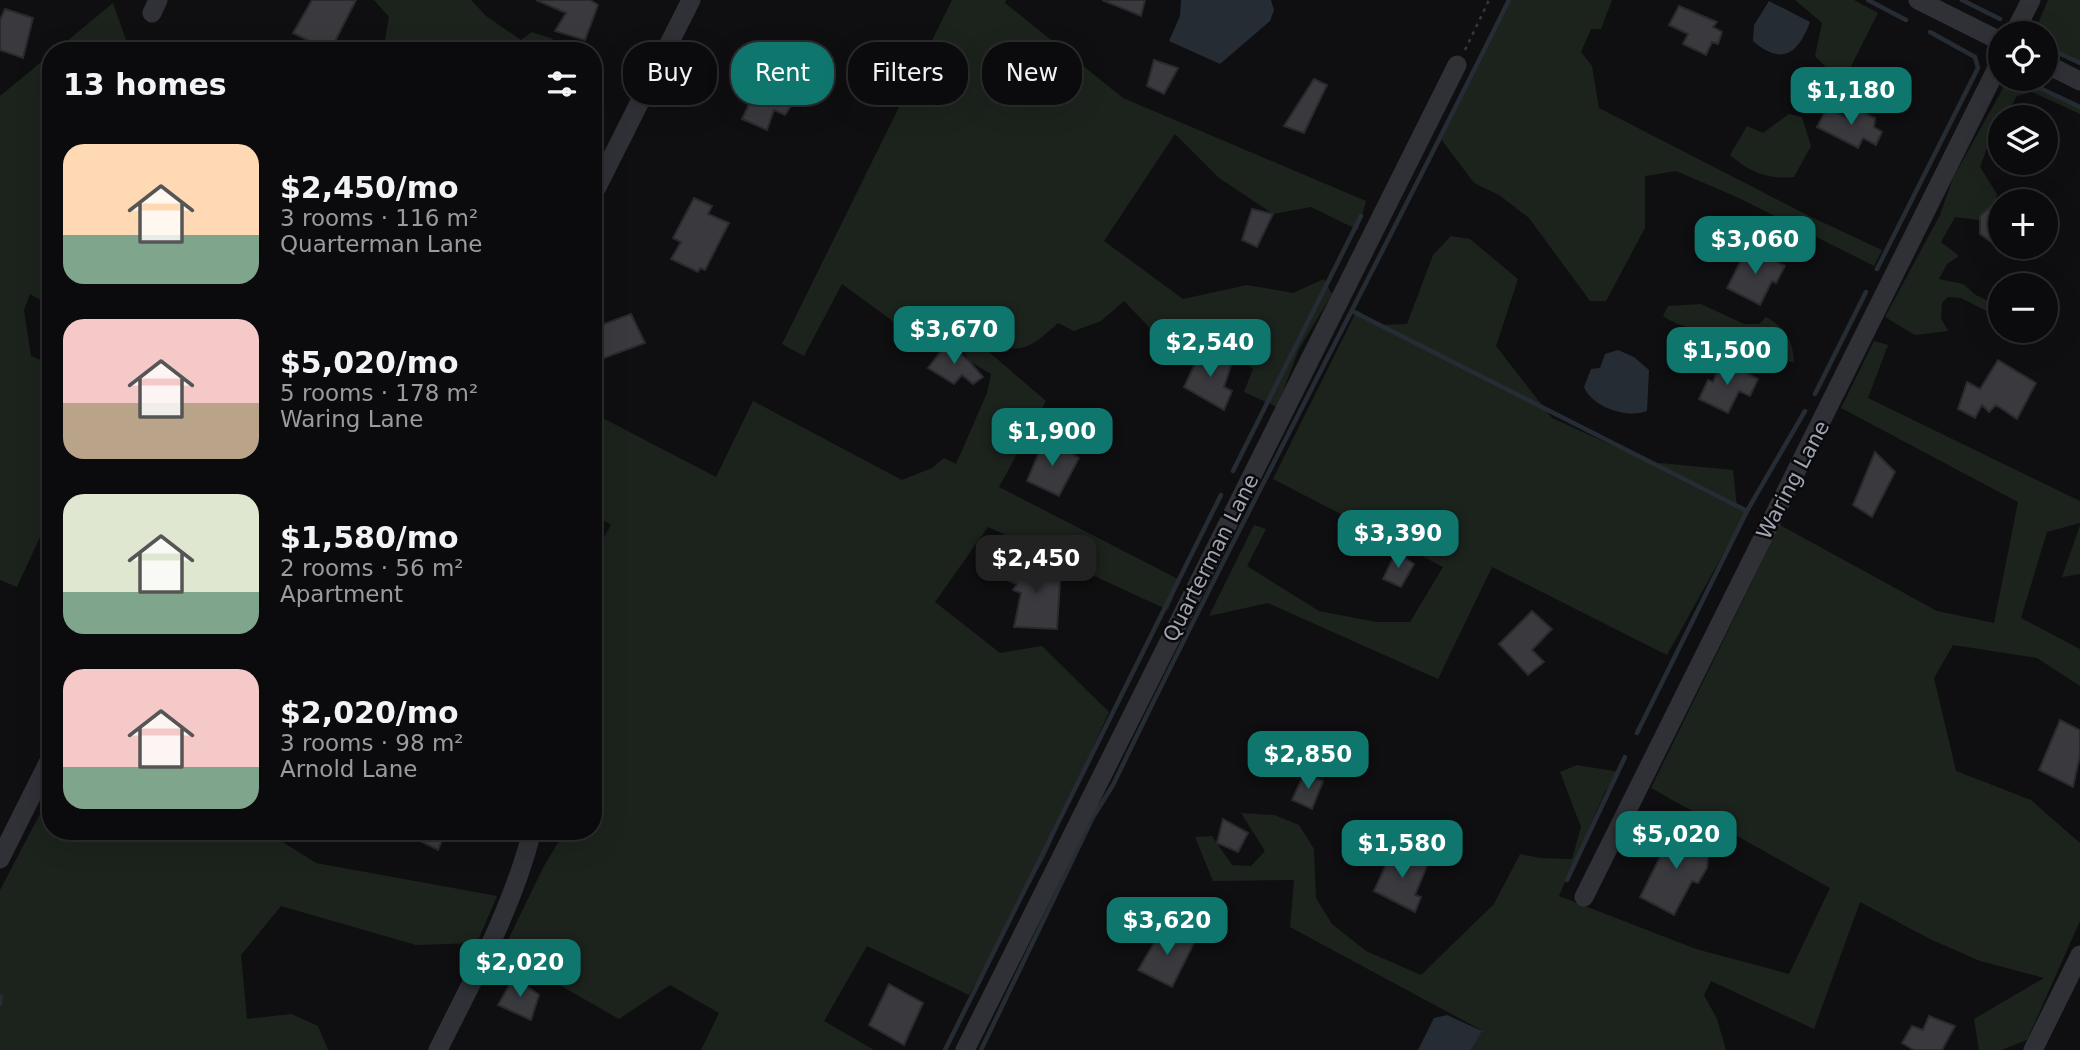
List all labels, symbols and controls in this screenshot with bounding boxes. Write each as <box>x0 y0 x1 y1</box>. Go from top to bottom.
map controls <box>1988 21 2058 343</box>
button: locate <box>1988 21 2058 91</box>
chip: Buy <box>623 42 717 105</box>
chip: Rent <box>731 42 834 105</box>
chip: Filters <box>848 42 968 105</box>
chip: New <box>982 42 1082 105</box>
icon: filters <box>543 65 581 103</box>
text: 13 homes <box>63 67 227 102</box>
pin: $1,180 <box>1794 68 1908 127</box>
text: $1,180 <box>1807 77 1895 103</box>
button: layers <box>1988 105 2058 175</box>
text: $2,450/mo <box>280 170 459 205</box>
icon: home <box>119 172 203 256</box>
button: + <box>1988 189 2058 259</box>
text: 3 rooms · 116 m² <box>280 205 478 231</box>
pin: $3,060 <box>1698 216 1812 276</box>
text: $3,060 <box>1711 226 1799 252</box>
text: Quarterman Lane <box>280 231 482 257</box>
button: − <box>1988 273 2058 343</box>
pin: $3,670 <box>897 306 1011 366</box>
text: $3,670 <box>910 316 998 342</box>
pin: $2,540 <box>1153 320 1267 379</box>
pin: $1,500 <box>1670 328 1784 387</box>
text: $2,540 <box>1166 329 1254 355</box>
text: $1,500 <box>1683 337 1771 363</box>
text: $5,020/mo <box>280 345 459 380</box>
icon: home <box>119 347 203 431</box>
text: 5 rooms · 178 m² <box>280 380 478 406</box>
text: Waring Lane <box>280 406 423 432</box>
pin: $1,900 <box>995 408 1109 468</box>
street label: Waring Lane <box>1752 417 1834 543</box>
text: $1,900 <box>1008 418 1096 444</box>
street label: Quarterman Lane <box>1158 470 1264 646</box>
pin: $3,390 <box>1341 510 1455 570</box>
text: $1,580/mo <box>280 520 459 555</box>
text: $3,390 <box>1354 520 1442 546</box>
icon: home <box>119 522 203 606</box>
pin: $2,450 <box>979 536 1093 595</box>
text: $2,450 <box>992 545 1080 571</box>
text: 2 rooms · 56 m² <box>280 555 464 581</box>
text: Apartment <box>280 581 403 607</box>
text: $2,020/mo <box>280 695 459 730</box>
icon: home <box>119 697 203 781</box>
text: 3 rooms · 98 m² <box>280 730 464 756</box>
pin: $2,850 <box>1251 732 1365 791</box>
text: $2,850 <box>1264 741 1352 767</box>
text: Arnold Lane <box>280 756 417 782</box>
pin: $5,020 <box>1619 812 1733 871</box>
pin: $1,580 <box>1345 820 1459 880</box>
text: $5,020 <box>1632 821 1720 847</box>
text: $1,580 <box>1358 830 1446 856</box>
pin: $3,620 <box>1110 898 1224 957</box>
text: $3,620 <box>1123 907 1211 933</box>
pin: $2,020 <box>463 940 577 999</box>
text: $2,020 <box>476 949 564 975</box>

